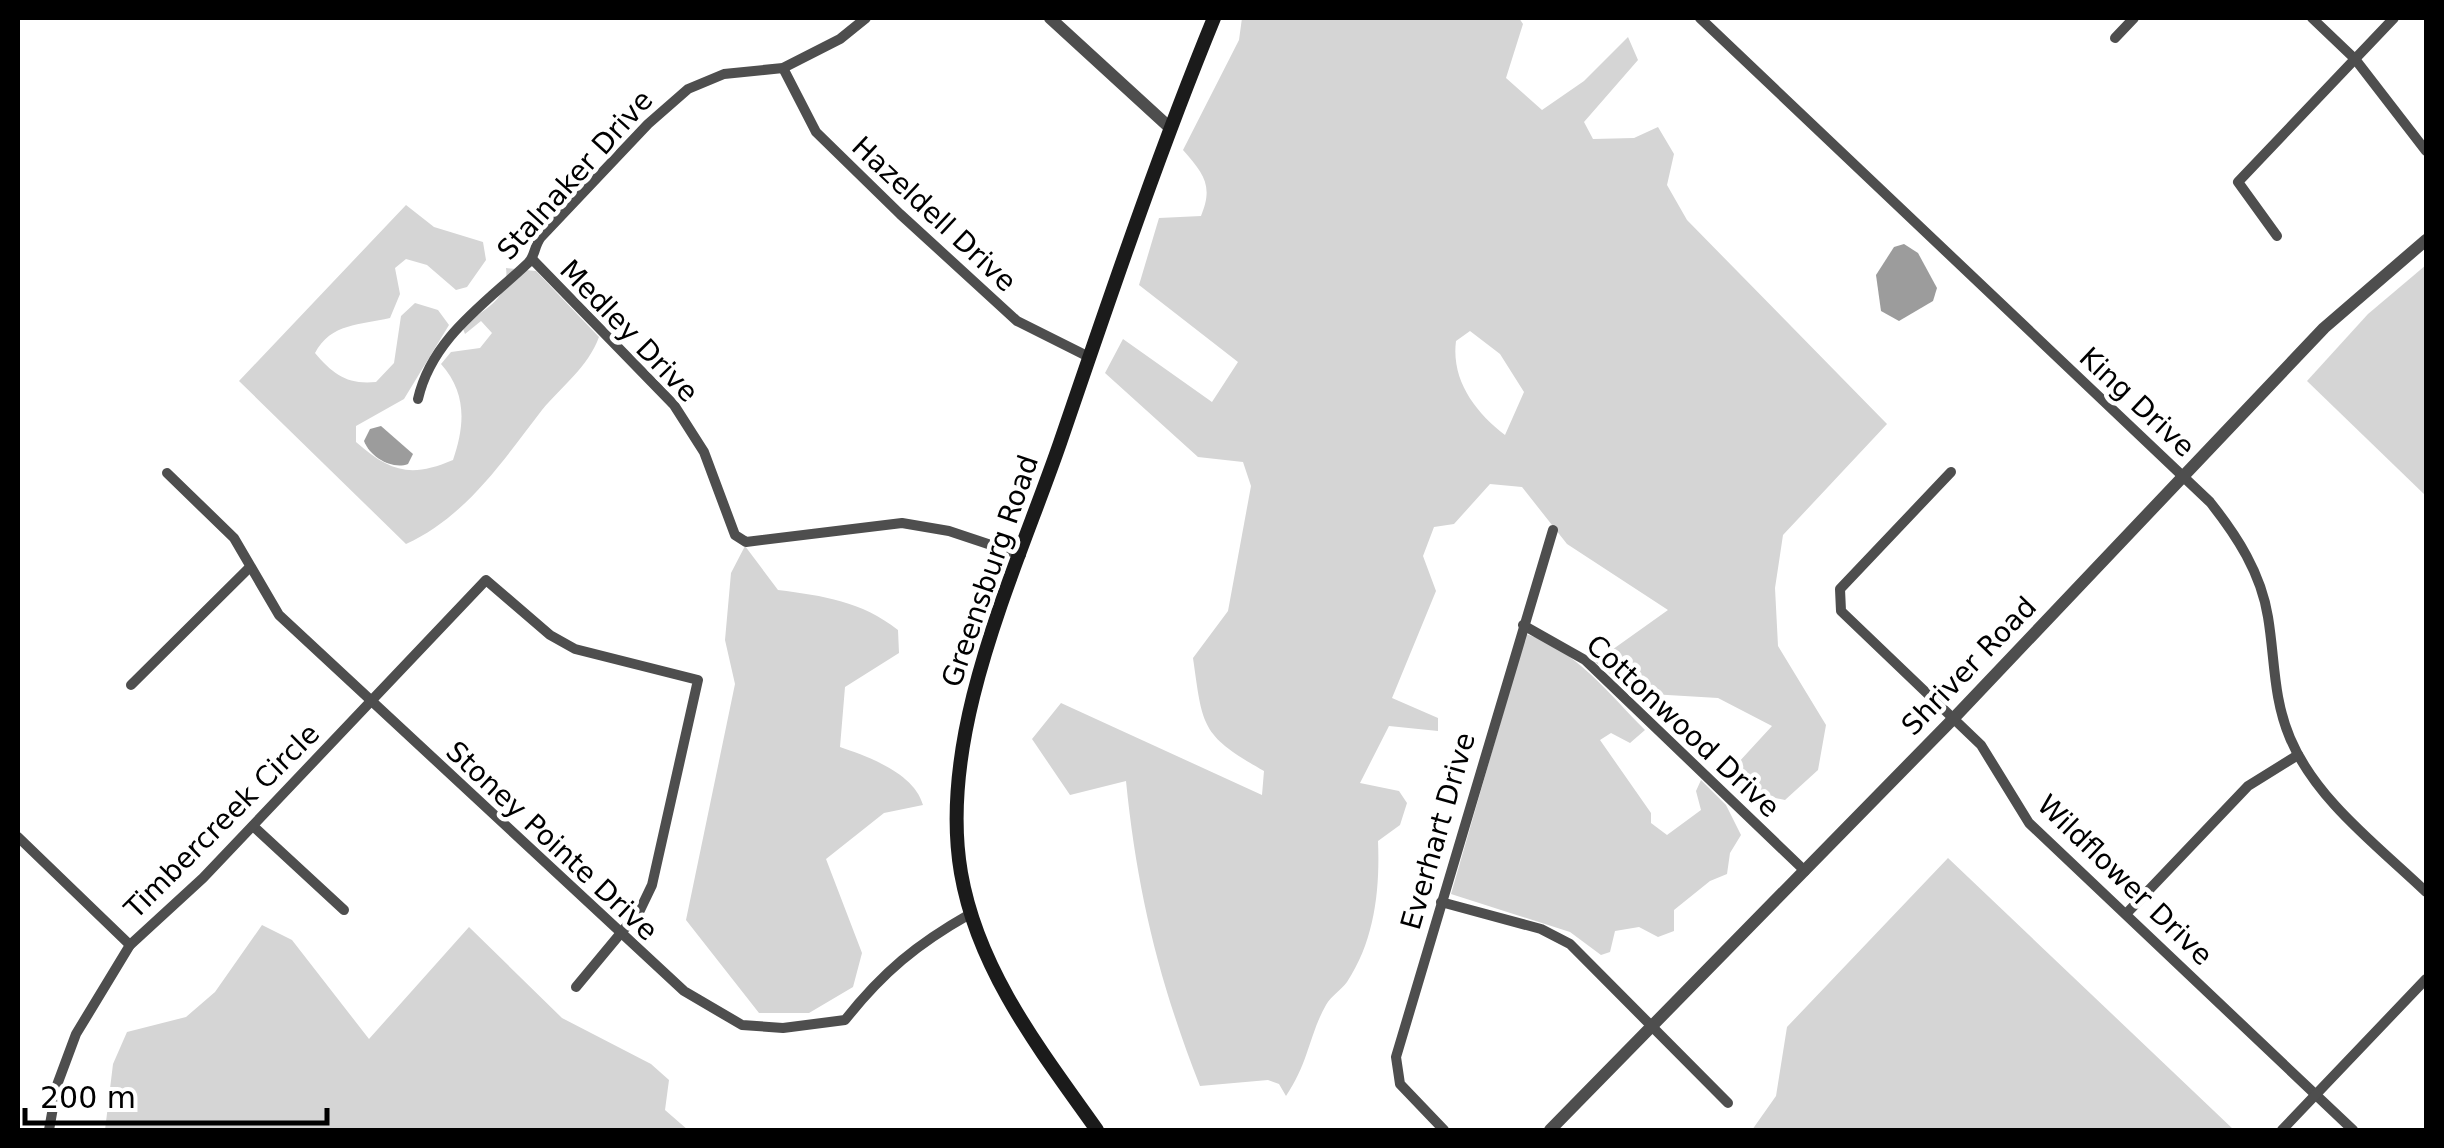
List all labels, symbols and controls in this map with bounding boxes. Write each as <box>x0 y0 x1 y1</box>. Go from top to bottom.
street label: Stalnaker Drive <box>490 84 660 266</box>
street label: Hazeldell Drive <box>845 130 1023 298</box>
street label: Medley Drive <box>553 253 705 409</box>
street label: King Drive <box>2073 340 2201 464</box>
street label: Greensburg Road <box>935 451 1045 691</box>
street label: Shriver Road <box>1895 590 2043 742</box>
street label: Cottonwood Drive <box>1580 628 1786 824</box>
street label: Timbercreek Circle <box>117 717 326 926</box>
street label: Everhart Drive <box>1394 729 1482 933</box>
street label: Stoney Pointe Drive <box>440 735 664 947</box>
street label: Wildflower Drive <box>2031 788 2219 972</box>
scale bar <box>25 1063 328 1125</box>
text: 200 m <box>40 1080 136 1115</box>

